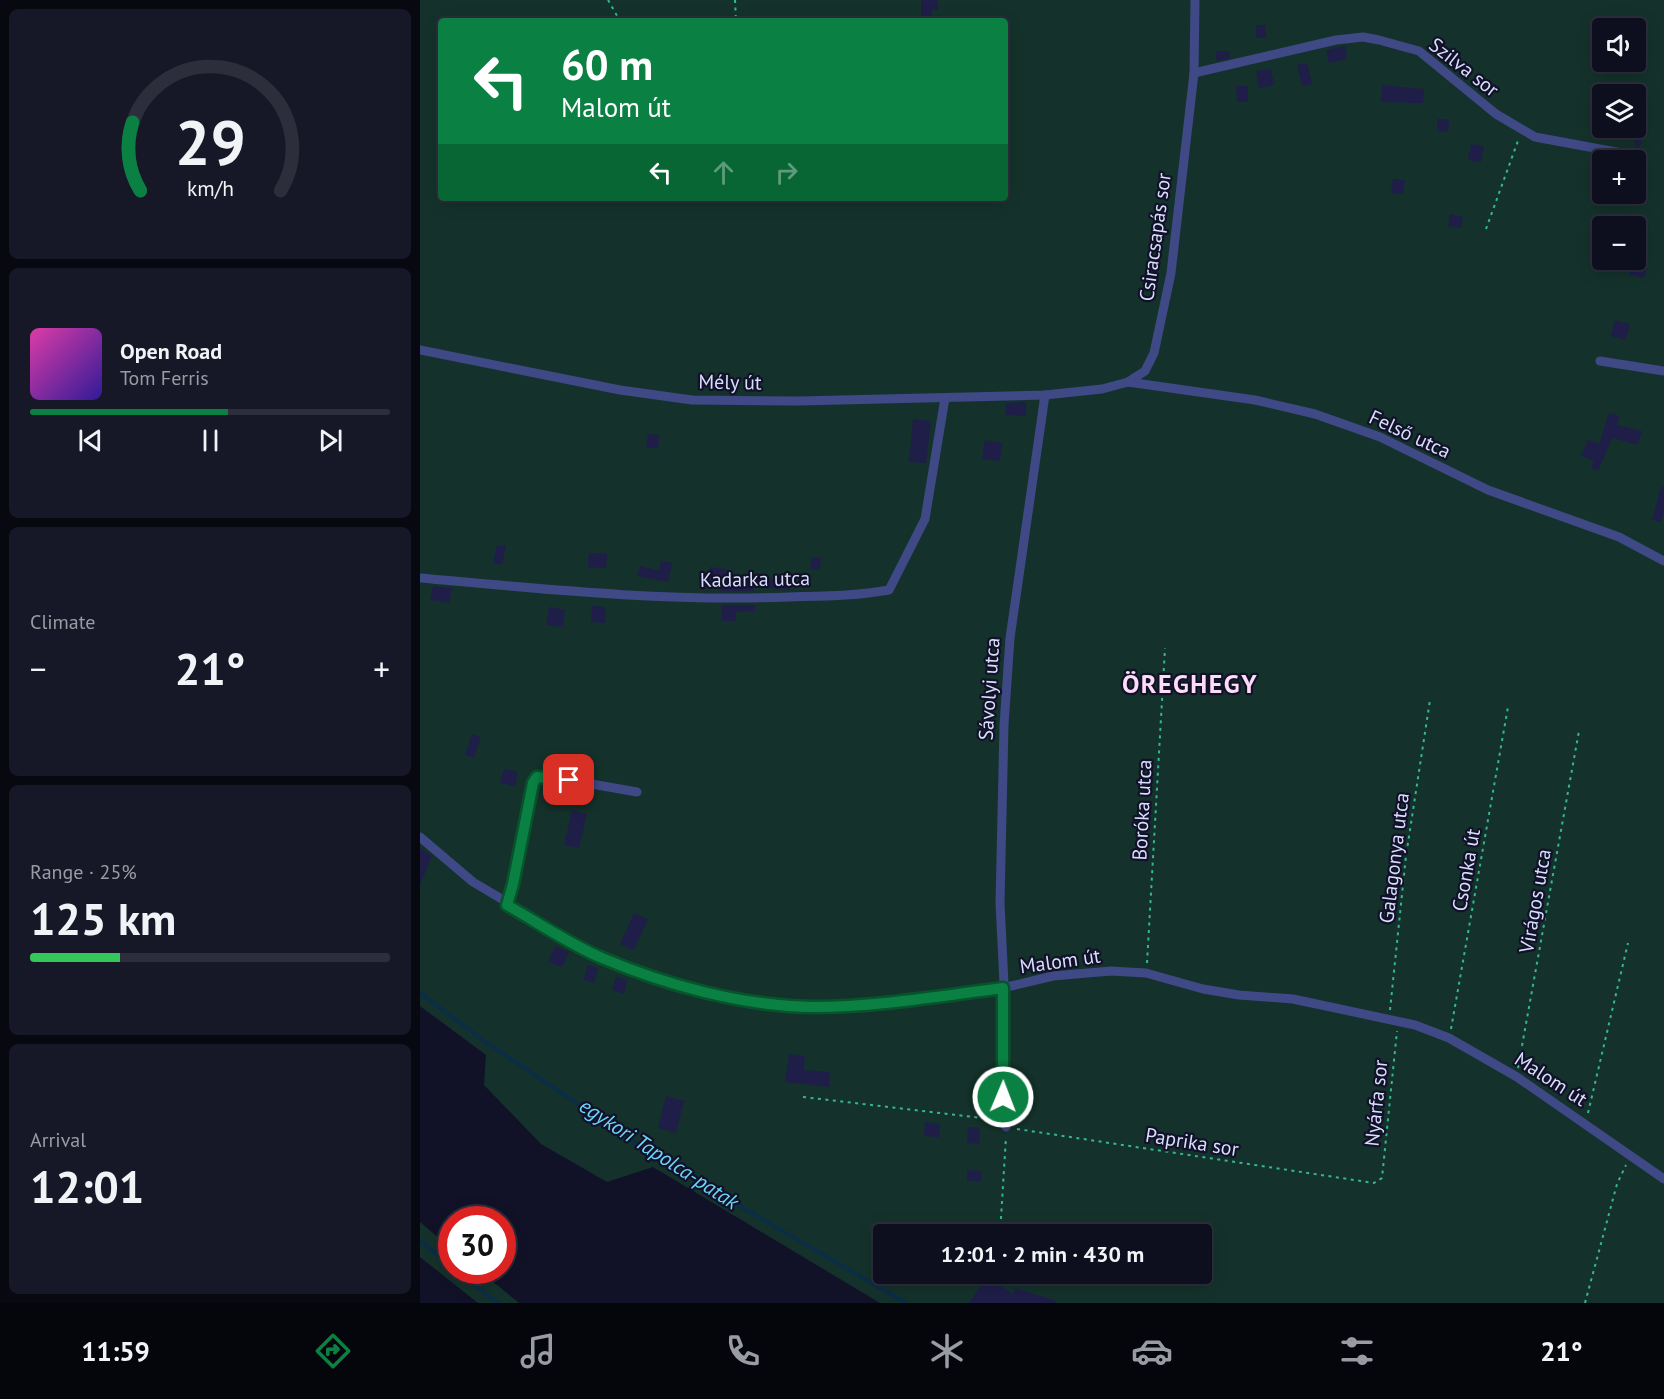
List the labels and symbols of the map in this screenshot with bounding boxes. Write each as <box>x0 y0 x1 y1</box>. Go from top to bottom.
street label: Szilva sor <box>1424 32 1504 102</box>
street label: Csiracsapás sor <box>1133 171 1177 303</box>
street label: Mély út <box>698 368 762 396</box>
street label: Felső utca <box>1365 404 1455 464</box>
street label: Kadarka utca <box>700 565 810 593</box>
street label: Sávolyi utca <box>972 637 1006 741</box>
district label: ÖREGHEGY <box>1122 667 1258 700</box>
pin <box>543 754 594 805</box>
street label: Boróka utca <box>1126 759 1158 861</box>
street label: Galagonya utca <box>1373 791 1415 925</box>
street label: Csonka út <box>1446 826 1486 913</box>
street label: Virágos utca <box>1513 847 1557 956</box>
street label: Malom út <box>1018 942 1102 980</box>
street label: Malom út <box>1510 1046 1592 1112</box>
street label: Nyárfa sor <box>1359 1058 1394 1148</box>
position arrow <box>971 1065 1035 1129</box>
water label: egykori Tapolca-patak <box>574 1092 745 1216</box>
street label: Paprika sor <box>1143 1122 1241 1162</box>
speed limit sign: 30 <box>438 1206 516 1284</box>

